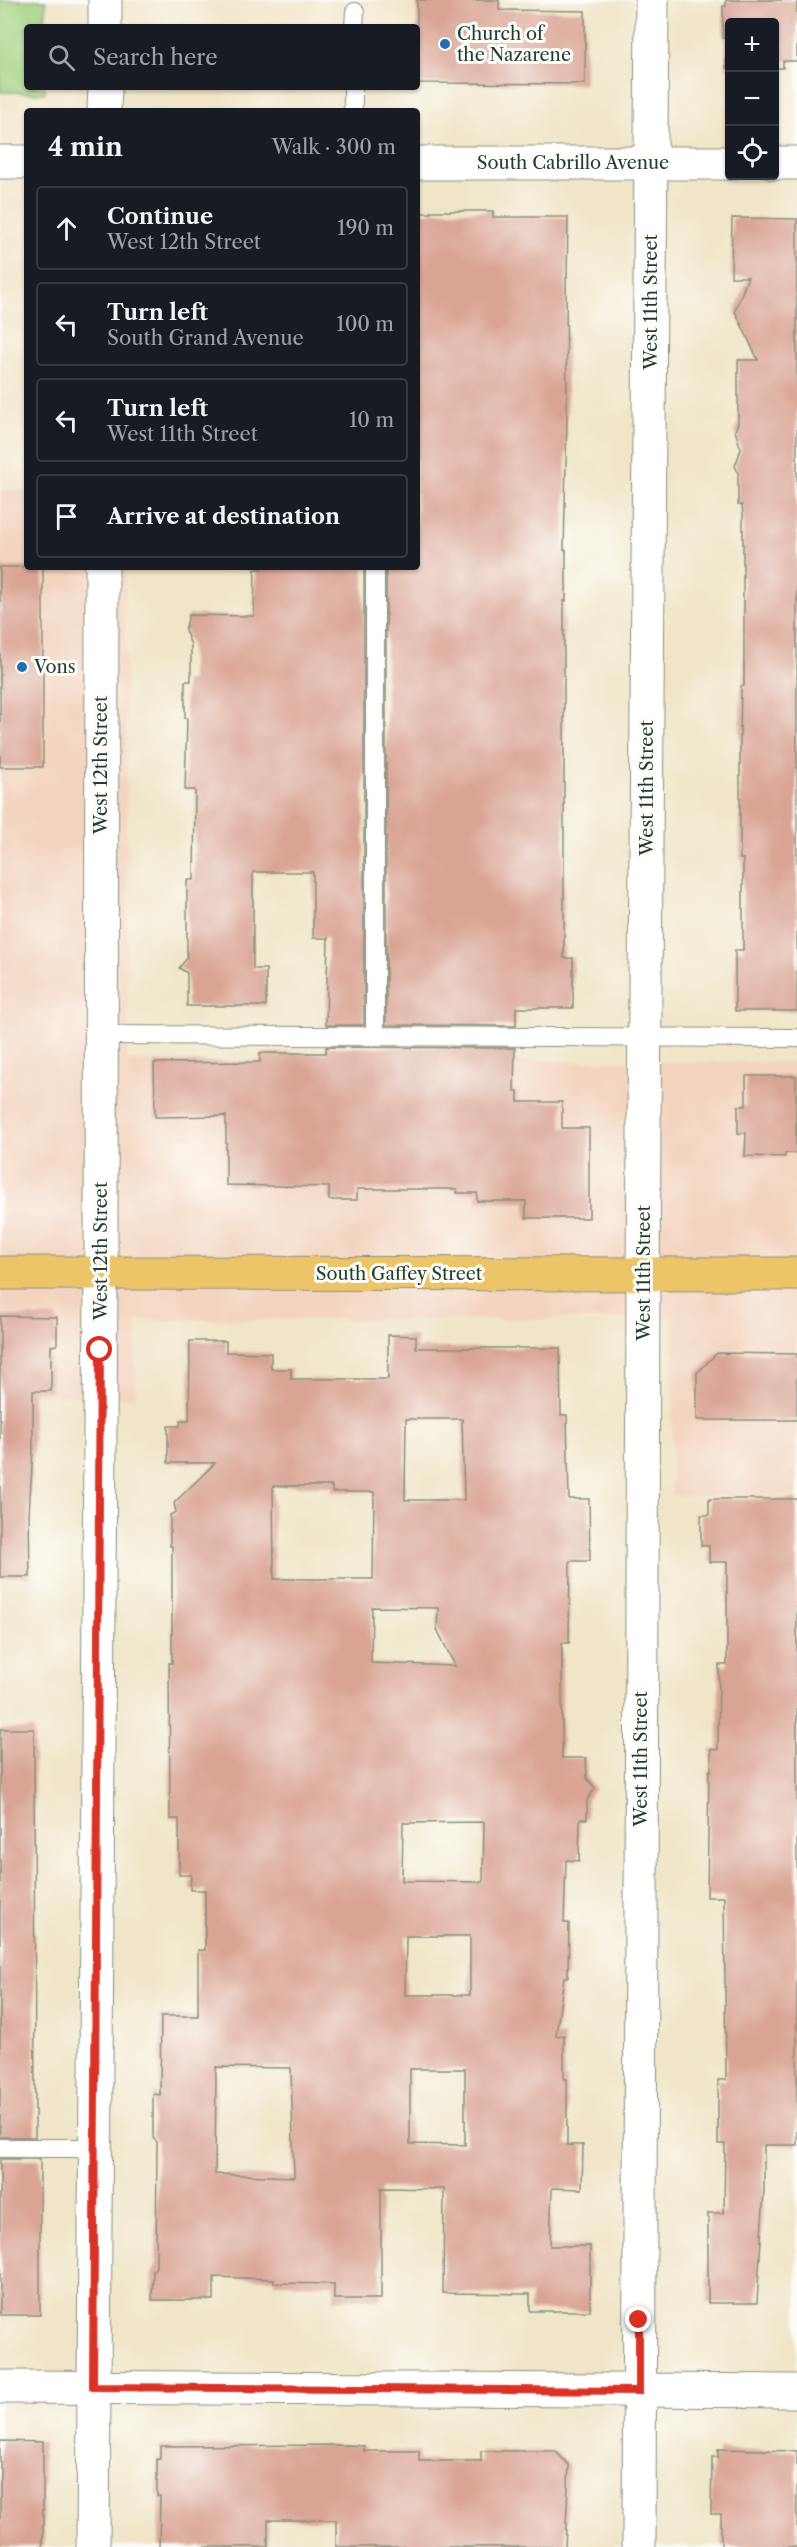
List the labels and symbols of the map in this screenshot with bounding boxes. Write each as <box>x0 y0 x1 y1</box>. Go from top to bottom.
place label: Church of the Nazarene <box>457 23 571 66</box>
marker: Church of the Nazarene <box>438 37 452 51</box>
street label: South Cabrillo Avenue <box>477 152 669 174</box>
street label: West 11th Street <box>640 234 662 371</box>
place label: Vons <box>33 656 76 678</box>
marker: Vons <box>15 660 29 674</box>
street label: West 12th Street <box>90 695 112 835</box>
street label: West 11th Street <box>636 720 658 857</box>
street label: West 12th Street <box>90 1181 112 1321</box>
street label: West 11th Street <box>633 1205 655 1342</box>
street label: South Gaffey Street <box>316 1263 483 1285</box>
route start <box>86 1336 112 1362</box>
street label: West 11th Street <box>630 1691 652 1828</box>
route end <box>625 2306 651 2332</box>

